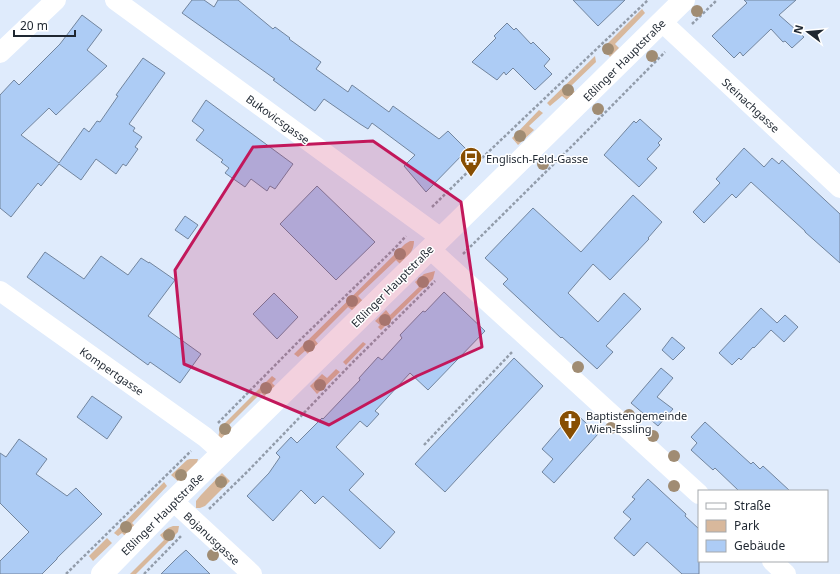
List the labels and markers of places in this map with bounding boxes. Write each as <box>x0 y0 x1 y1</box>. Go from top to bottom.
bus stop icon: Englisch-Feld-Gasse <box>458 145 484 178</box>
place label: Englisch-Feld-Gasse <box>486 151 588 166</box>
church icon: Baptistengemeinde Wien-Essling <box>557 408 583 441</box>
place label: Baptistengemeinde Wien-Essling <box>586 408 687 436</box>

